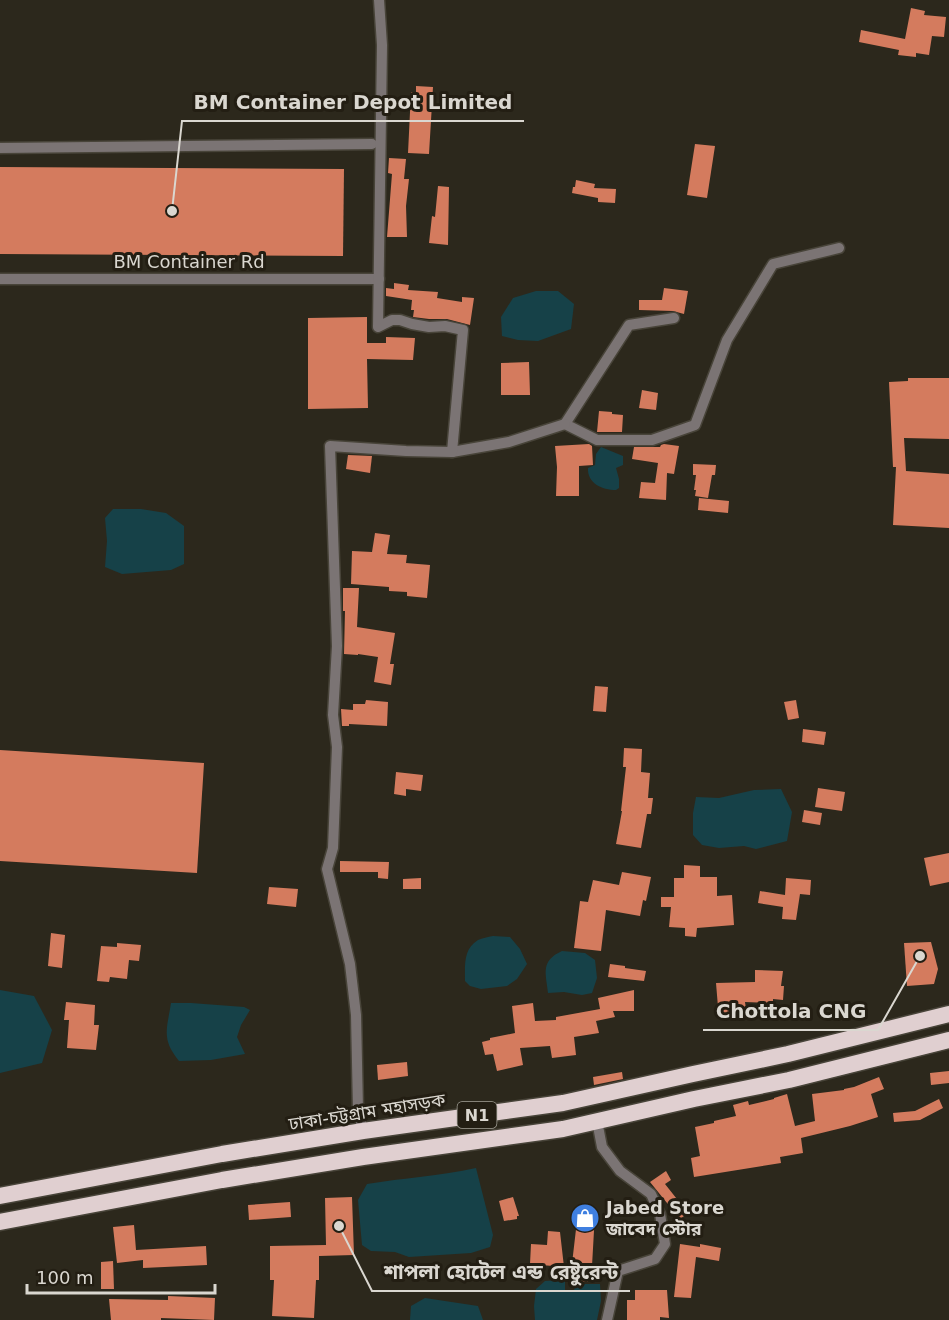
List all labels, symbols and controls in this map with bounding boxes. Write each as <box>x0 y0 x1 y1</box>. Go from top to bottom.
callout: BM Container Depot Limited <box>182 83 524 121</box>
text: BM Container Depot Limited <box>194 90 512 114</box>
street label: BM Container Rd <box>113 251 265 272</box>
callout: Chottola CNG <box>703 992 878 1030</box>
text: Chottola CNG <box>716 999 866 1023</box>
street label: ঢাকা-চট্টগ্রাম মহাসড়ক <box>286 1089 447 1134</box>
road number: N1 <box>458 1102 496 1128</box>
place label: Jabed Store জাবেদ স্টোর <box>604 1197 724 1239</box>
shop icon: Jabed Store জাবেদ স্টোর <box>569 1202 601 1234</box>
callout: শাপলা হোটেল এন্ড রেষ্টুরেন্ট <box>372 1253 630 1291</box>
scale bar <box>27 1257 214 1295</box>
text: শাপলা হোটেল এন্ড রেষ্টুরেন্ট <box>383 1260 619 1286</box>
text: 100 m <box>36 1267 94 1288</box>

